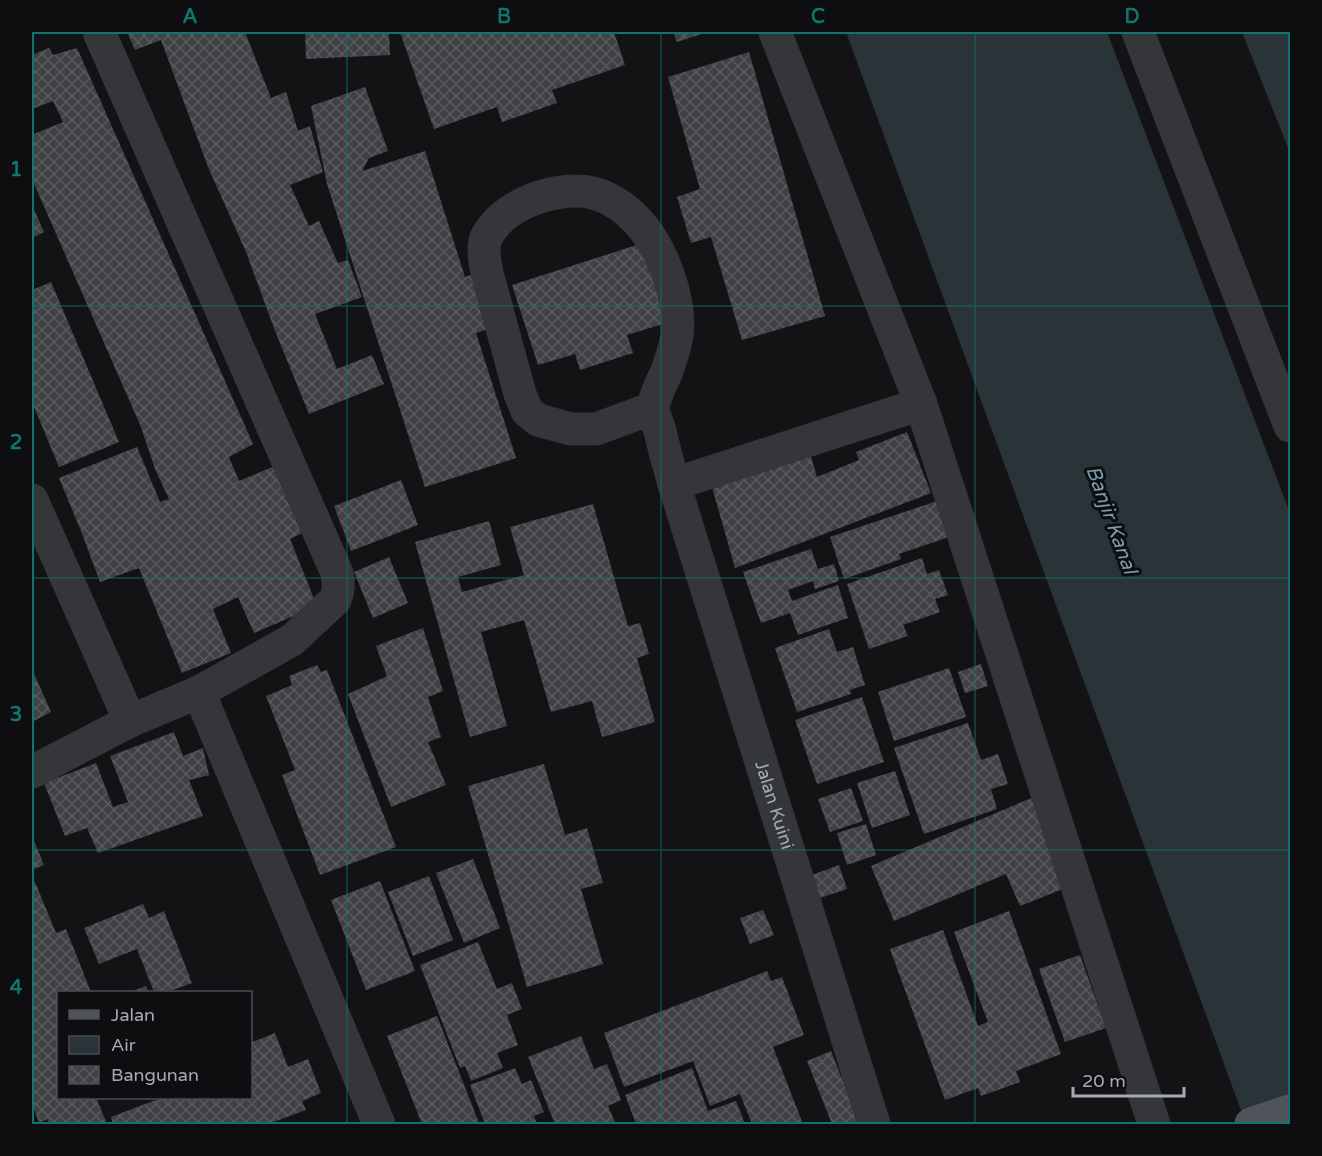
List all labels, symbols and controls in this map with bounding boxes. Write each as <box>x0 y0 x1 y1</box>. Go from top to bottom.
text: A <box>183 5 198 29</box>
text: B <box>497 5 511 29</box>
text: C <box>811 5 825 29</box>
text: D <box>1124 5 1140 29</box>
text: 1 <box>10 158 22 182</box>
text: 2 <box>10 431 22 455</box>
water label: Banjir Kanal <box>1080 463 1142 579</box>
text: 3 <box>10 703 22 727</box>
street label: Jalan Kuini <box>750 758 798 852</box>
text: 4 <box>10 976 23 1000</box>
legend <box>57 991 252 1099</box>
text: Jalan <box>111 1004 155 1026</box>
text: Air <box>111 1034 136 1056</box>
scale bar <box>1073 1060 1184 1098</box>
text: Bangunan <box>111 1064 199 1086</box>
text: 20 m <box>1082 1070 1126 1092</box>

